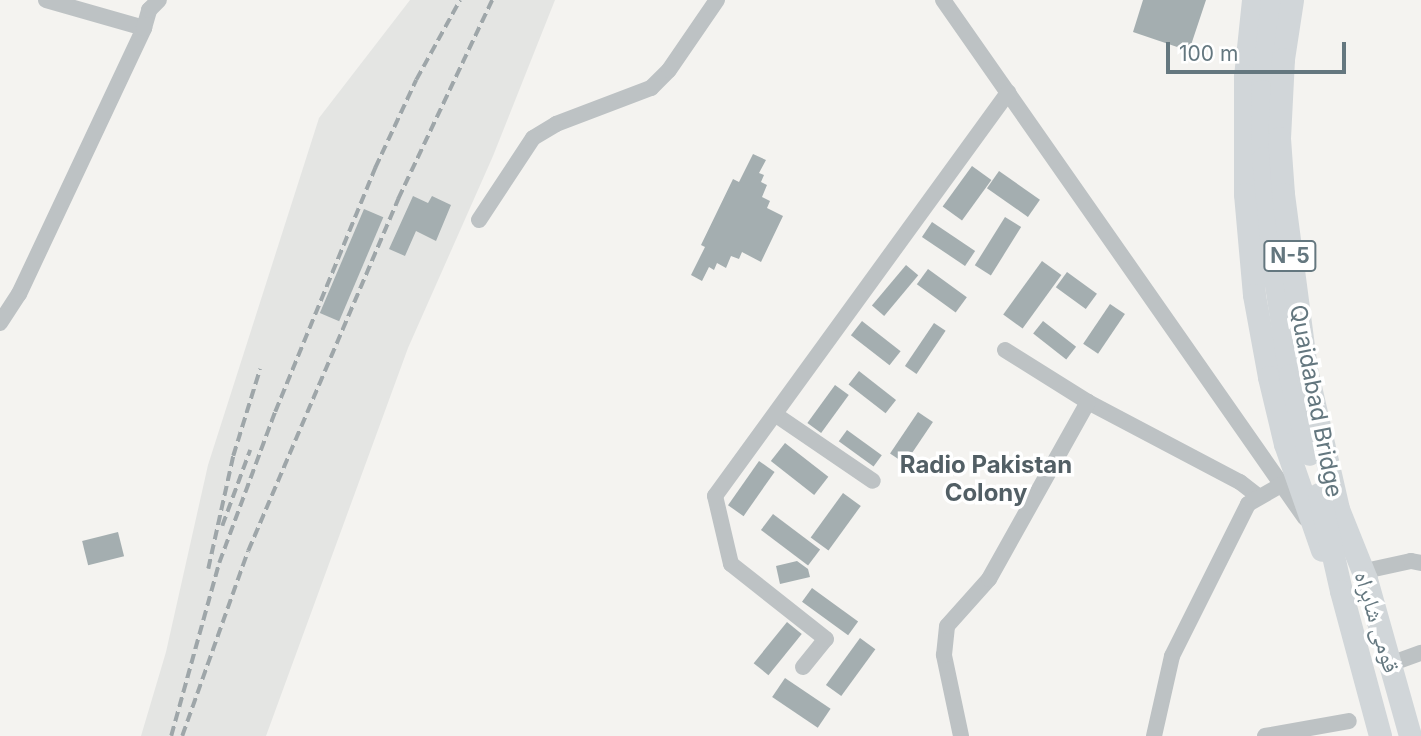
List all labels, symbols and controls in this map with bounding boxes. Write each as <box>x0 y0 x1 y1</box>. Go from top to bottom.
scale bar <box>1169 28 1349 72</box>
text: 100 m <box>1179 41 1238 66</box>
road number: N-5 <box>1262 238 1318 274</box>
street label: Quaidabad Bridge <box>1284 302 1348 500</box>
district label: Radio Pakistan Colony <box>900 451 1072 507</box>
street label: قومی شاہراہ <box>1349 568 1405 676</box>

